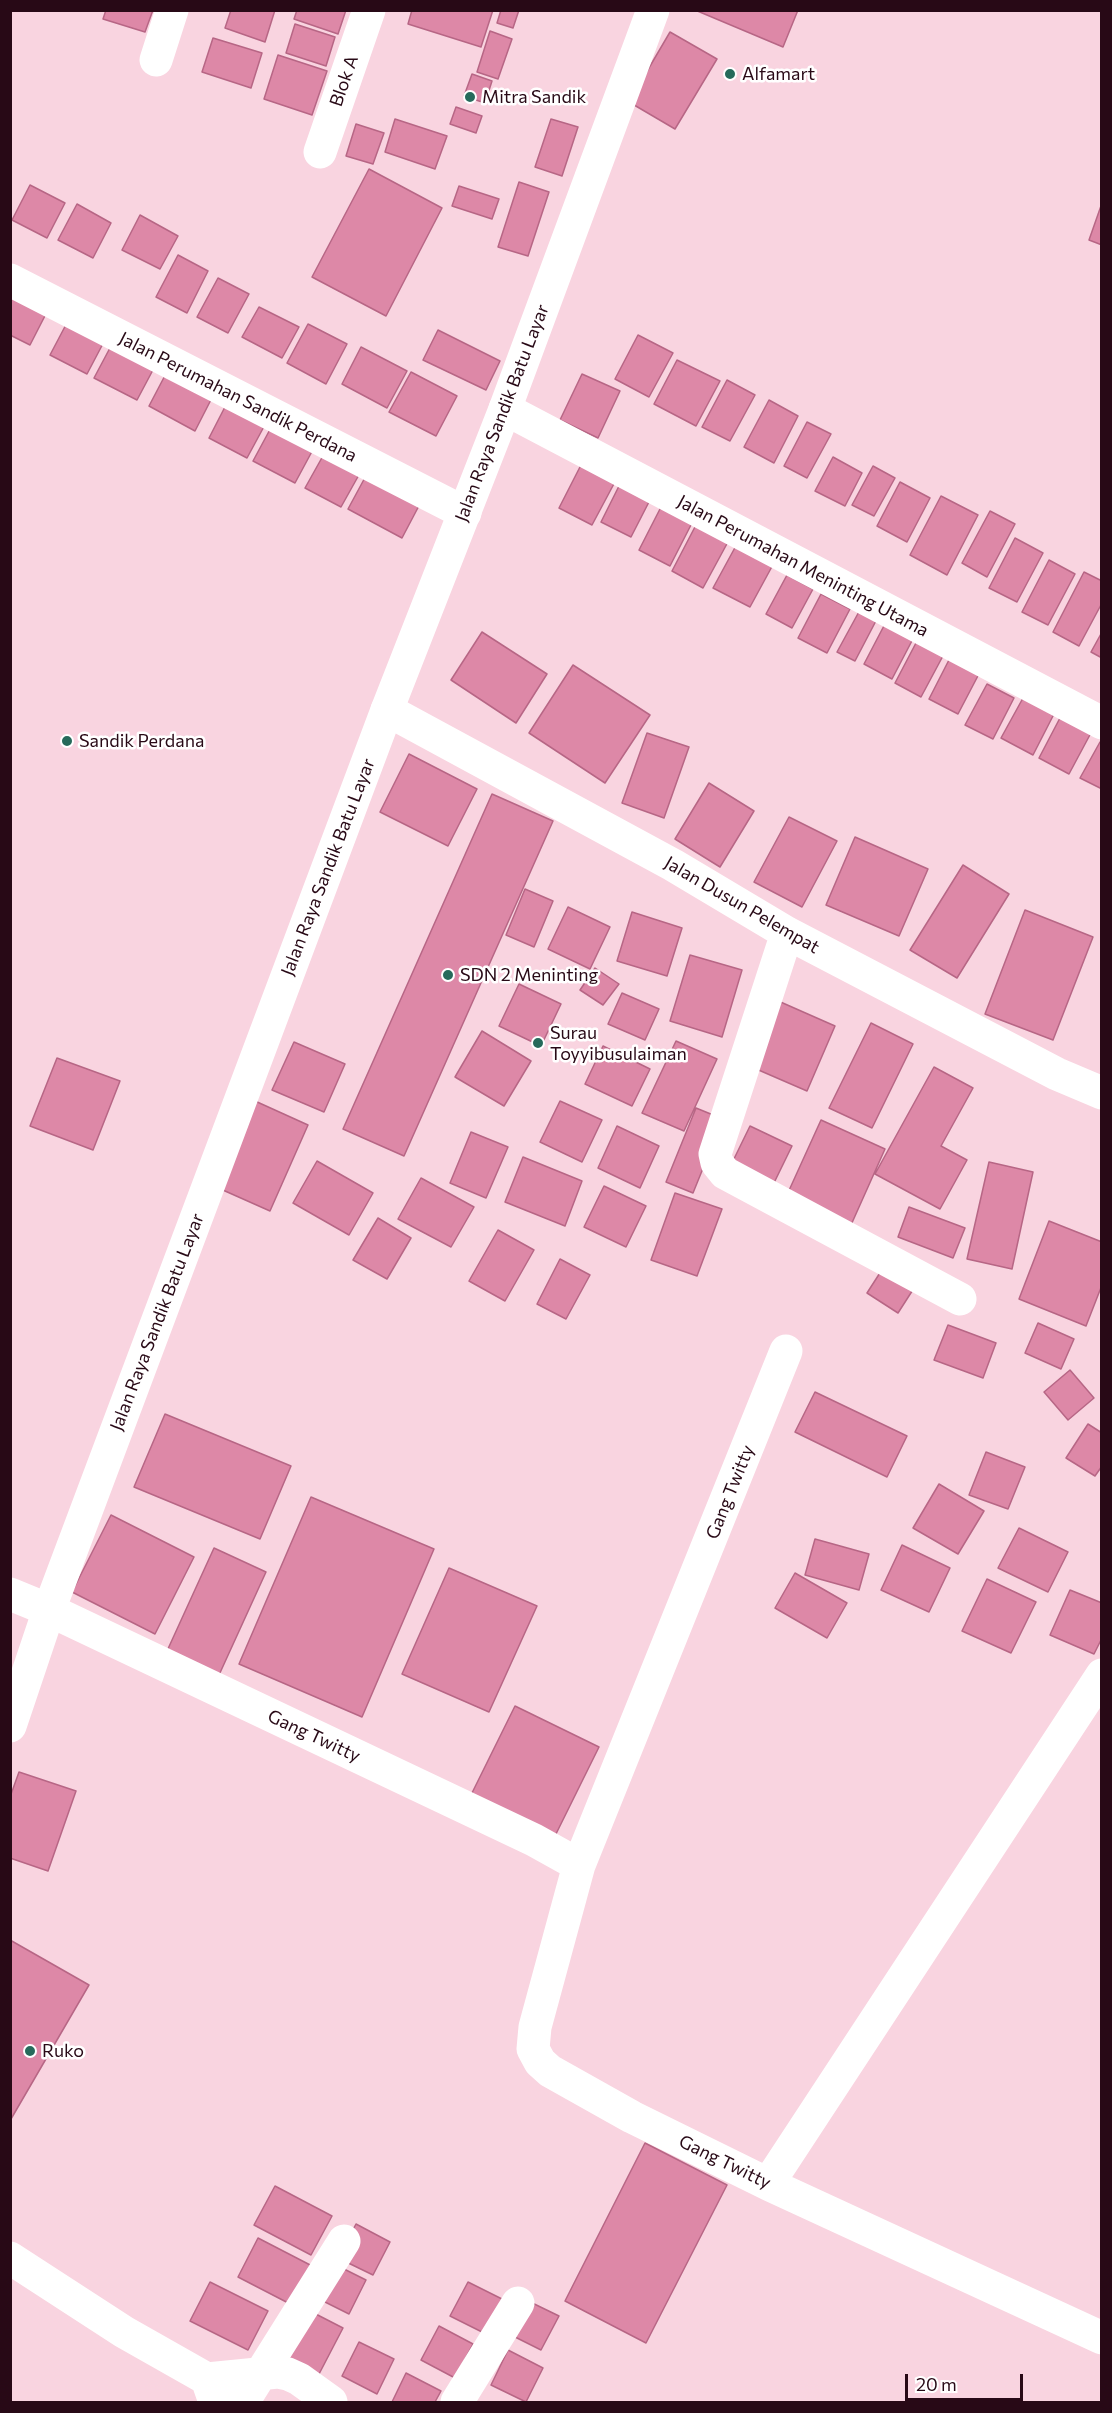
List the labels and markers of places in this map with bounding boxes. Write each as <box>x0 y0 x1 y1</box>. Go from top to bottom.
place label: Alfamart <box>742 63 815 85</box>
marker: Alfamart <box>723 67 737 81</box>
place label: Mitra Sandik <box>482 86 586 108</box>
marker: Mitra Sandik <box>463 90 477 104</box>
place label: Sandik Perdana <box>79 730 204 752</box>
marker: Sandik Perdana <box>60 734 74 748</box>
place label: SDN 2 Meninting <box>460 964 598 986</box>
marker: SDN 2 Meninting <box>441 968 455 982</box>
place label: Surau Toyyibusulaiman <box>550 1022 687 1064</box>
marker: Surau Toyyibusulaiman <box>531 1036 545 1050</box>
place label: Ruko <box>42 2040 84 2062</box>
marker: Ruko <box>23 2044 37 2058</box>

